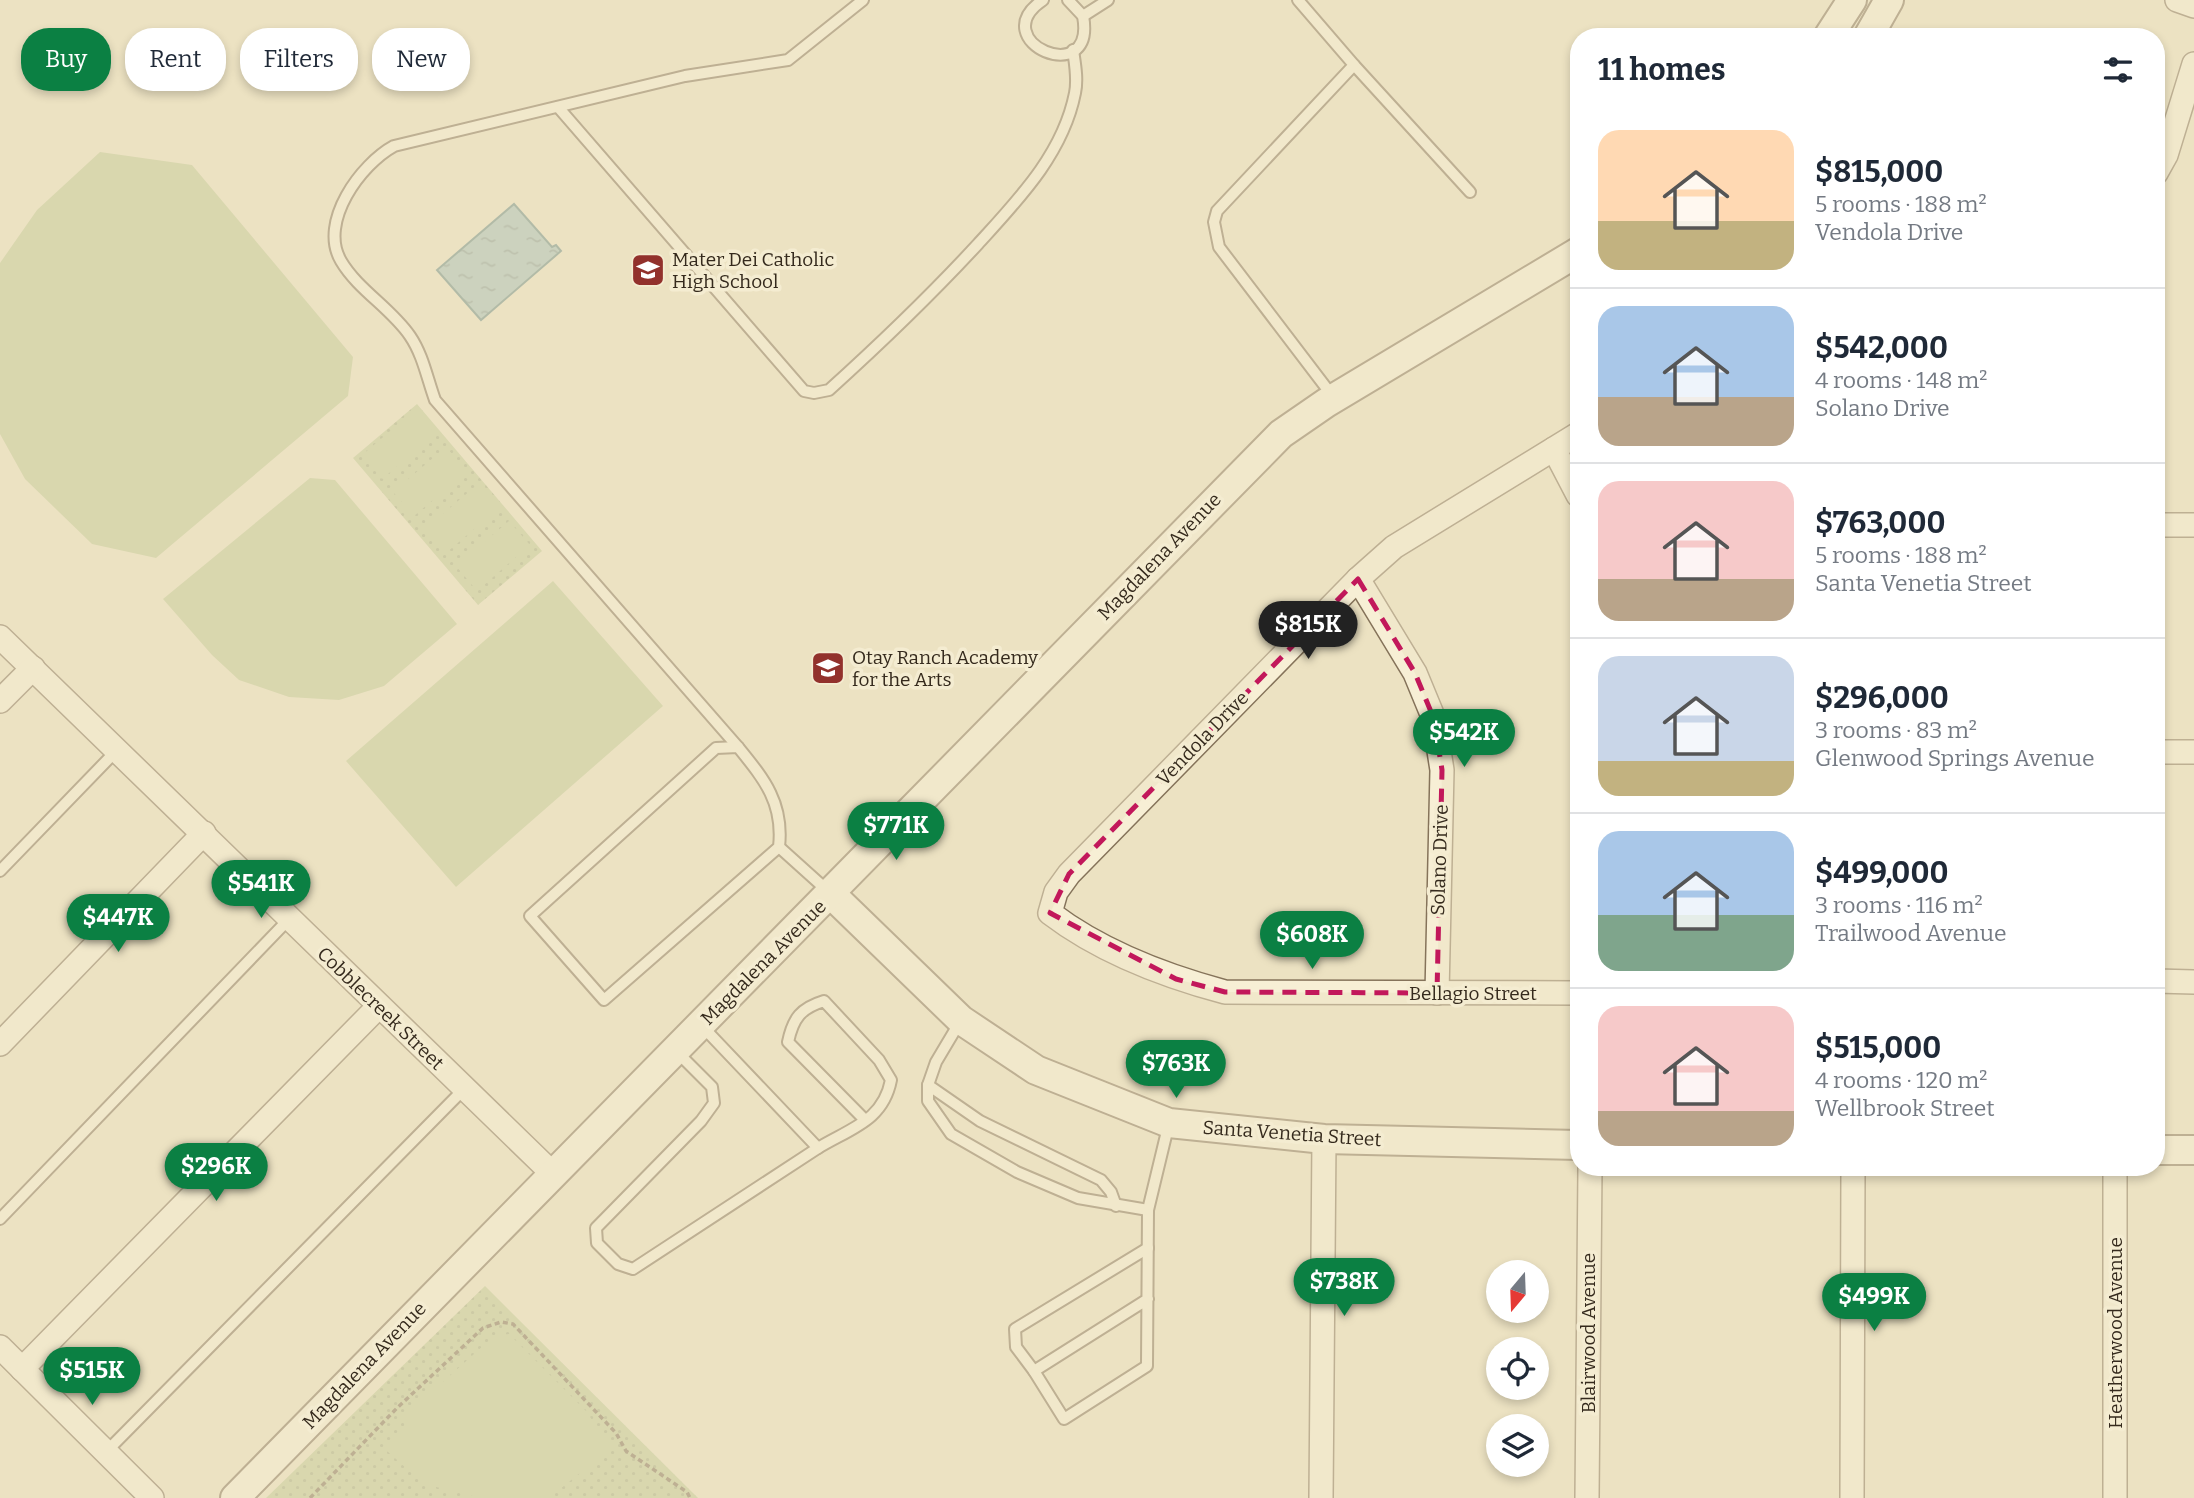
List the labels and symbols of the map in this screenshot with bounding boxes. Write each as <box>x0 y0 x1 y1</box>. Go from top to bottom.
place label: Mater Dei Catholic High School <box>672 248 834 293</box>
school or university icon: Mater Dei Catholic High School <box>629 251 667 289</box>
street label: Magdalena Avenue <box>1093 488 1226 625</box>
pin: $815K <box>1259 602 1357 661</box>
place label: Otay Ranch Academy for the Arts <box>852 646 1039 691</box>
school or university icon: Otay Ranch Academy for the Arts <box>809 649 847 687</box>
street label: Vendola Drive <box>1151 686 1253 790</box>
pin: $542K <box>1415 710 1513 769</box>
pin: $771K <box>847 802 945 862</box>
street label: Solano Drive <box>1426 804 1453 916</box>
pin: $541K <box>212 860 310 920</box>
pin: $447K <box>69 894 167 954</box>
street label: Magdalena Avenue <box>696 895 831 1030</box>
pin: $608K <box>1263 912 1361 971</box>
street label: Cobblecreek Street <box>313 942 449 1075</box>
street label: Bellagio Street <box>1409 982 1537 1005</box>
pin: $763K <box>1127 1040 1225 1100</box>
street label: Santa Venetia Street <box>1202 1116 1382 1151</box>
pin: $296K <box>167 1144 265 1203</box>
street label: Heatherwood Avenue <box>2104 1237 2127 1429</box>
street label: Blairwood Avenue <box>1577 1253 1600 1413</box>
pin: $738K <box>1295 1258 1393 1318</box>
north arrow <box>1486 1260 1549 1323</box>
pin: $499K <box>1825 1274 1923 1333</box>
street label: Magdalena Avenue <box>298 1297 431 1434</box>
pin: $515K <box>43 1348 141 1407</box>

